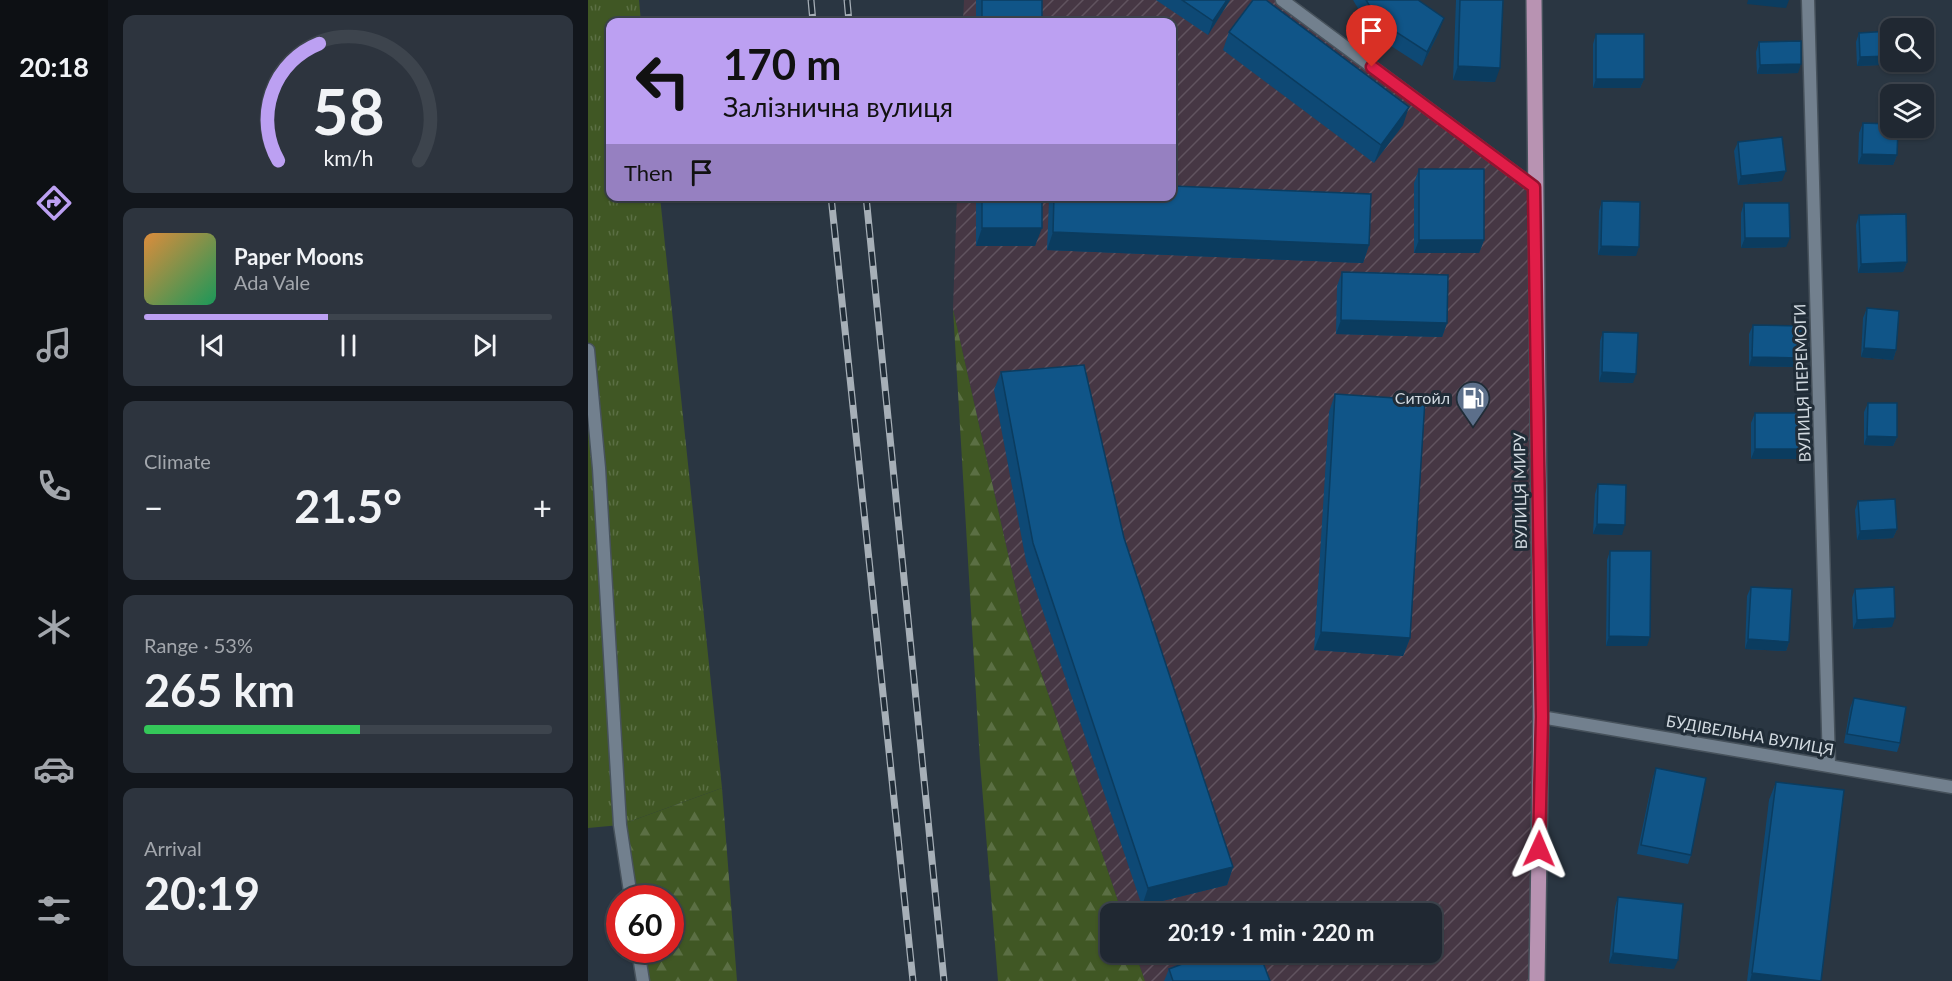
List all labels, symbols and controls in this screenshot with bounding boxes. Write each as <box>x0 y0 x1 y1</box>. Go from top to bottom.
pin <box>1346 5 1397 67</box>
icon: arrive <box>1355 14 1388 47</box>
map controls <box>1880 18 1934 138</box>
button: search <box>1880 18 1934 72</box>
text: 170 m <box>723 39 841 89</box>
icon: left <box>624 42 702 120</box>
text: 20:18 <box>19 50 89 83</box>
text: 58 <box>312 73 384 148</box>
button: layers <box>1880 84 1934 138</box>
text: Залізнична вулиця <box>723 90 953 123</box>
text: km/h <box>323 145 373 171</box>
icon: arrive <box>685 156 718 189</box>
text: Then <box>624 159 673 186</box>
icon: directions <box>33 182 75 224</box>
text: Paper Moons <box>234 243 364 270</box>
text: Ada Vale <box>234 270 310 294</box>
street label: ВУЛИЦЯ ПЕРЕМОГИ <box>1789 303 1814 463</box>
icon: music <box>33 324 75 366</box>
icon: previous <box>196 329 229 362</box>
icon: pause <box>332 329 365 362</box>
icon: next <box>468 329 501 362</box>
fuel station icon: Ситойл <box>1455 380 1491 427</box>
place label: Ситойл <box>1395 388 1450 407</box>
street label: ВУЛИЦЯ МИРУ <box>1509 431 1530 550</box>
text: Climate <box>144 449 211 473</box>
icon: phone <box>33 465 75 507</box>
text: 21.5° <box>294 479 402 533</box>
text: − <box>144 487 163 527</box>
text: + <box>533 487 552 527</box>
icon: climate <box>33 606 75 648</box>
text: Range · 53% <box>144 633 253 657</box>
text: 265 km <box>144 663 295 717</box>
street label: БУДІВЕЛЬНА ВУЛИЦЯ <box>1665 710 1835 759</box>
icon: car <box>33 748 75 790</box>
position arrow <box>1507 817 1571 881</box>
text: Arrival <box>144 836 202 860</box>
text: 20:19 <box>144 866 260 920</box>
speed limit sign: 60 <box>606 885 684 963</box>
icon: filters <box>33 889 75 931</box>
text: 20:19 · 1 min · 220 m <box>1168 919 1374 946</box>

